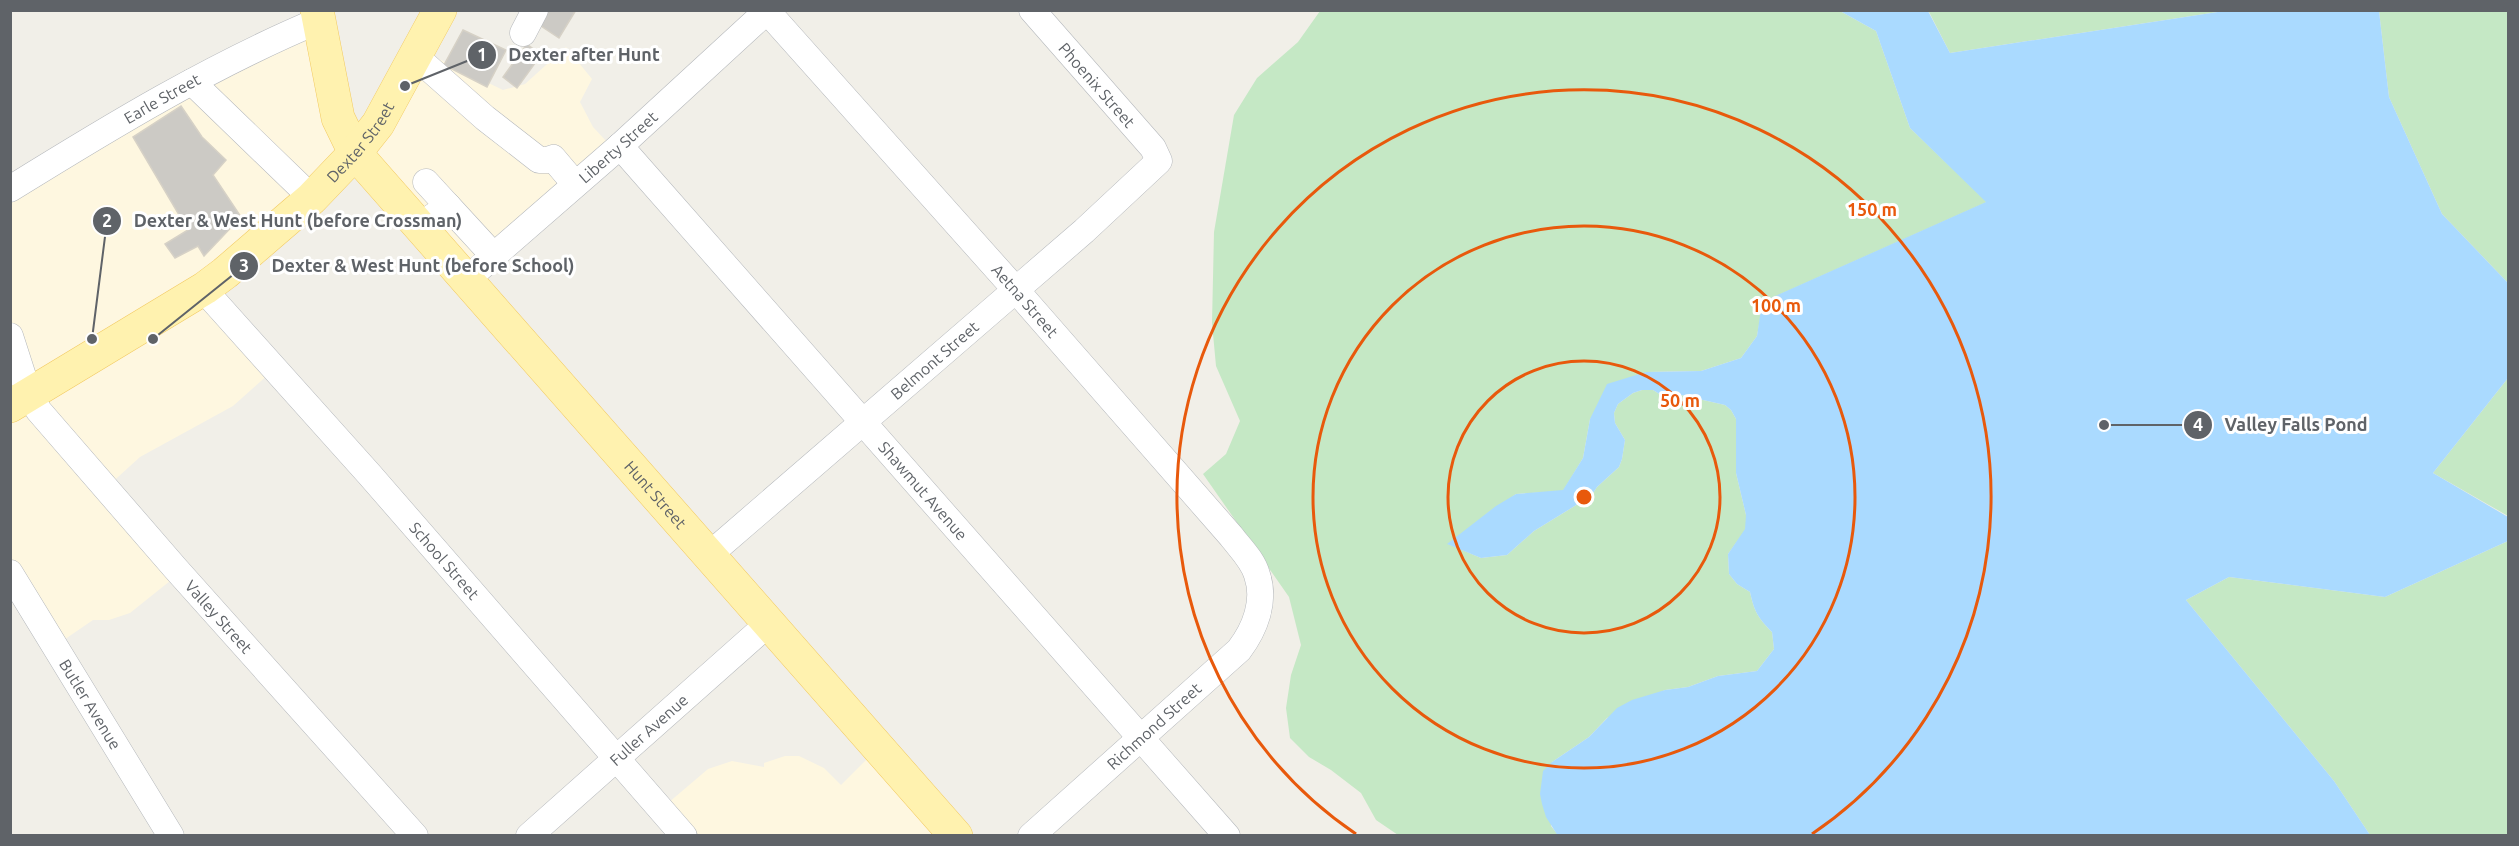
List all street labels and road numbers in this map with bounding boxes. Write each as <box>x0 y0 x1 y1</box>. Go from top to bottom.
street label: Phoenix Street <box>1055 39 1139 132</box>
street label: Earle Street <box>121 70 204 127</box>
street label: Dexter Street <box>323 98 398 186</box>
street label: Liberty Street <box>575 107 661 187</box>
street label: Aetna Street <box>988 260 1062 341</box>
street label: Belmont Street <box>887 317 983 403</box>
street label: Shawmut Avenue <box>875 438 971 544</box>
street label: Hunt Street <box>621 457 691 533</box>
street label: School Street <box>406 518 483 603</box>
street label: Valley Street <box>181 577 256 657</box>
street label: Butler Avenue <box>56 656 125 753</box>
street label: Richmond Street <box>1103 679 1205 773</box>
street label: Fuller Avenue <box>606 690 691 769</box>

